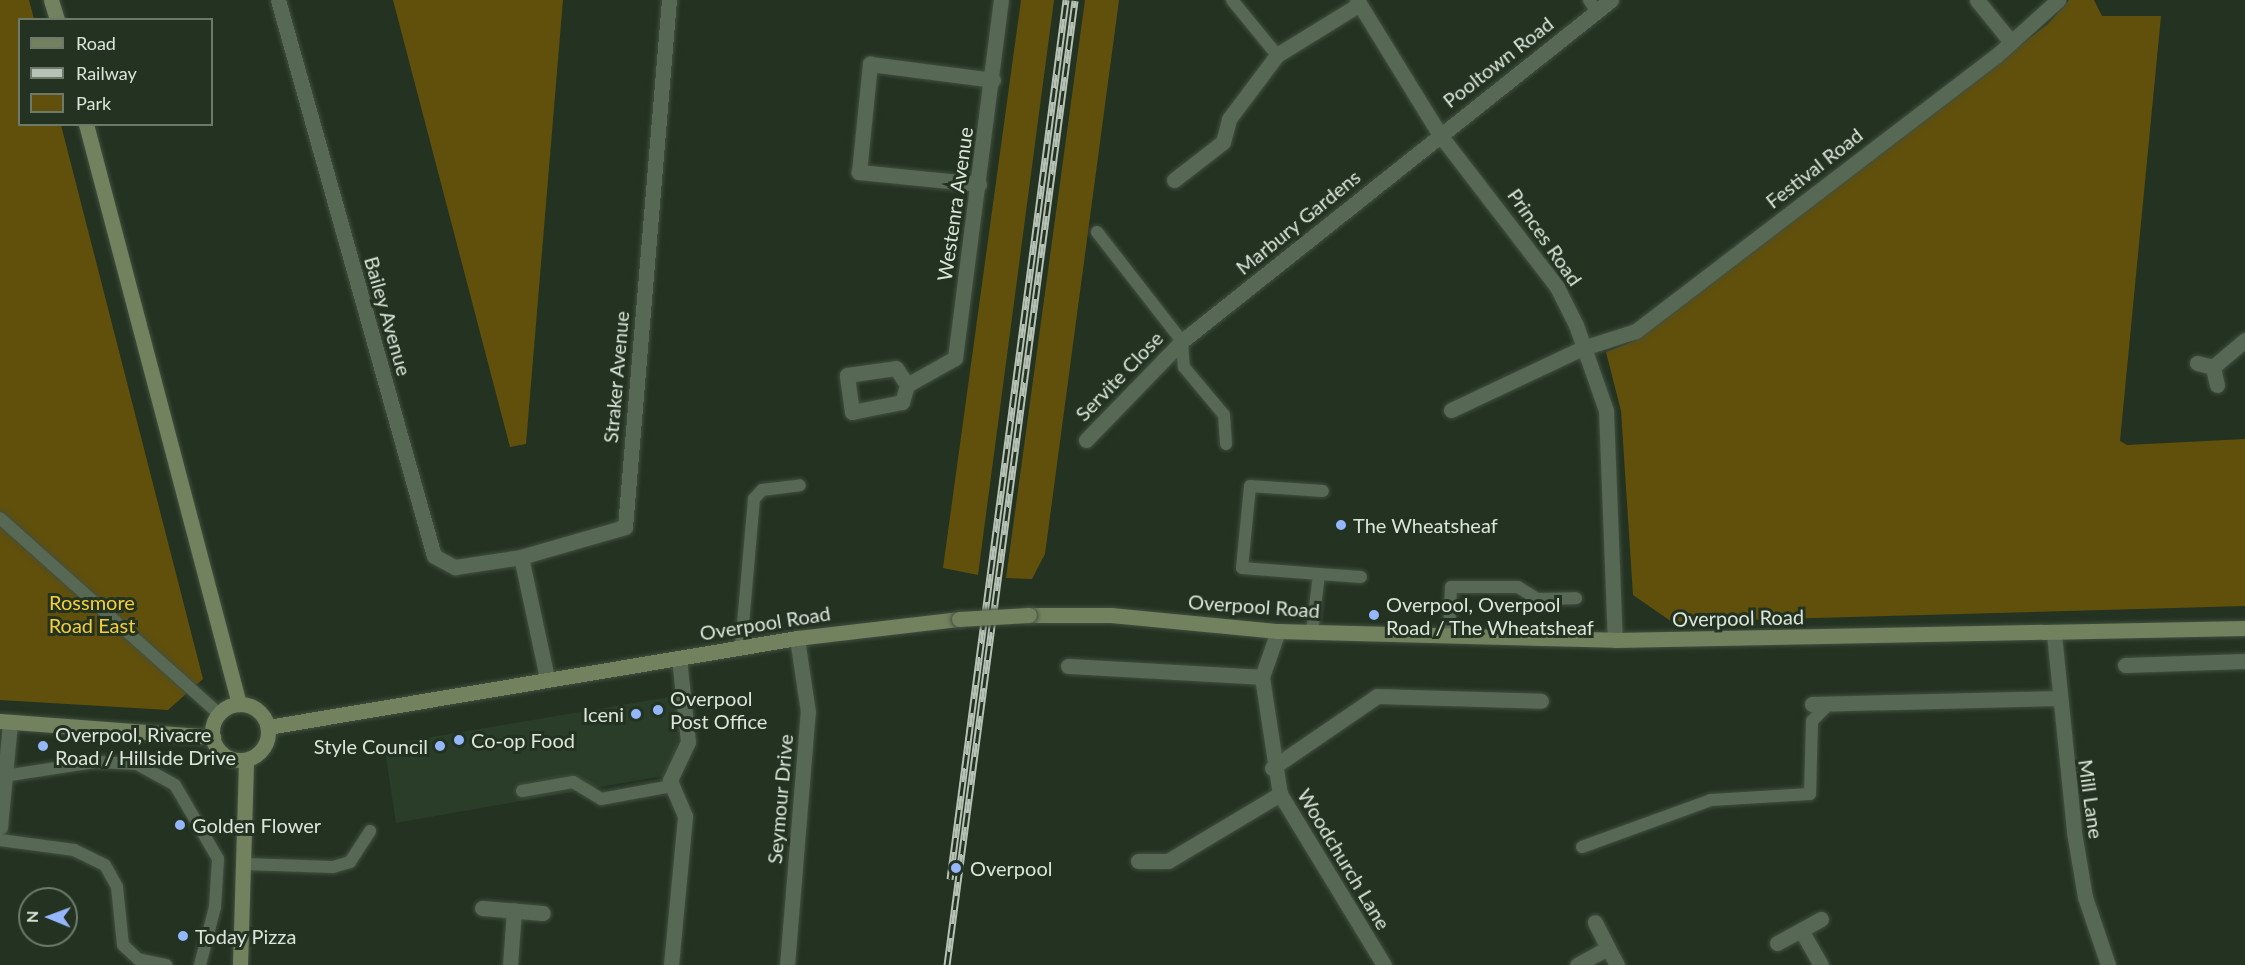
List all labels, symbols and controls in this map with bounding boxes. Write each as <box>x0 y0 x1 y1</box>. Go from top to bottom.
street label: Pooltown Road <box>1438 11 1558 113</box>
legend <box>18 18 213 126</box>
text: Road <box>76 32 116 54</box>
text: Railway <box>76 62 137 84</box>
text: Park <box>76 92 111 114</box>
street label: Festival Road <box>1761 123 1867 213</box>
street label: Westenra Avenue <box>932 125 978 283</box>
street label: Marbury Gardens <box>1231 164 1365 280</box>
street label: Princes Road <box>1503 184 1587 290</box>
street label: Bailey Avenue <box>359 253 417 379</box>
street label: Straker Avenue <box>598 310 634 444</box>
street label: Servite Close <box>1070 326 1168 426</box>
place label: The Wheatsheaf <box>1353 513 1498 537</box>
marker: The Wheatsheaf <box>1334 518 1348 532</box>
street label: Overpool Road <box>1187 589 1321 623</box>
park label: Rossmore Road East <box>49 591 135 638</box>
place label: Overpool, Overpool Road / The Wheatsheaf <box>1386 592 1595 639</box>
street label: Overpool Road <box>698 601 832 645</box>
street label: Overpool Road <box>1672 605 1804 631</box>
marker: Overpool, Overpool Road / The Wheatsheaf <box>1367 608 1381 622</box>
place label: Overpool Post Office <box>670 686 767 733</box>
place label: Iceni <box>583 702 624 726</box>
marker: Overpool Post Office <box>651 703 665 717</box>
marker: Iceni <box>629 707 643 721</box>
place label: Overpool, Rivacre Road / Hillside Drive <box>55 722 236 769</box>
place label: Co-op Food <box>471 728 575 752</box>
marker: Co-op Food <box>452 733 466 747</box>
street label: Seymour Drive <box>762 733 798 865</box>
place label: Style Council <box>314 734 428 758</box>
marker: Overpool, Rivacre Road / Hillside Drive <box>36 739 50 753</box>
marker: Style Council <box>433 739 447 753</box>
street label: Mill Lane <box>2074 758 2108 840</box>
street label: Woodchurch Lane <box>1293 784 1395 934</box>
place label: Golden Flower <box>192 813 321 837</box>
marker: Golden Flower <box>173 818 187 832</box>
place label: Overpool <box>970 856 1052 880</box>
marker: Overpool <box>947 859 965 877</box>
north arrow <box>18 887 78 947</box>
text: N <box>22 910 41 923</box>
place label: Today Pizza <box>195 924 297 948</box>
marker: Today Pizza <box>176 929 190 943</box>

